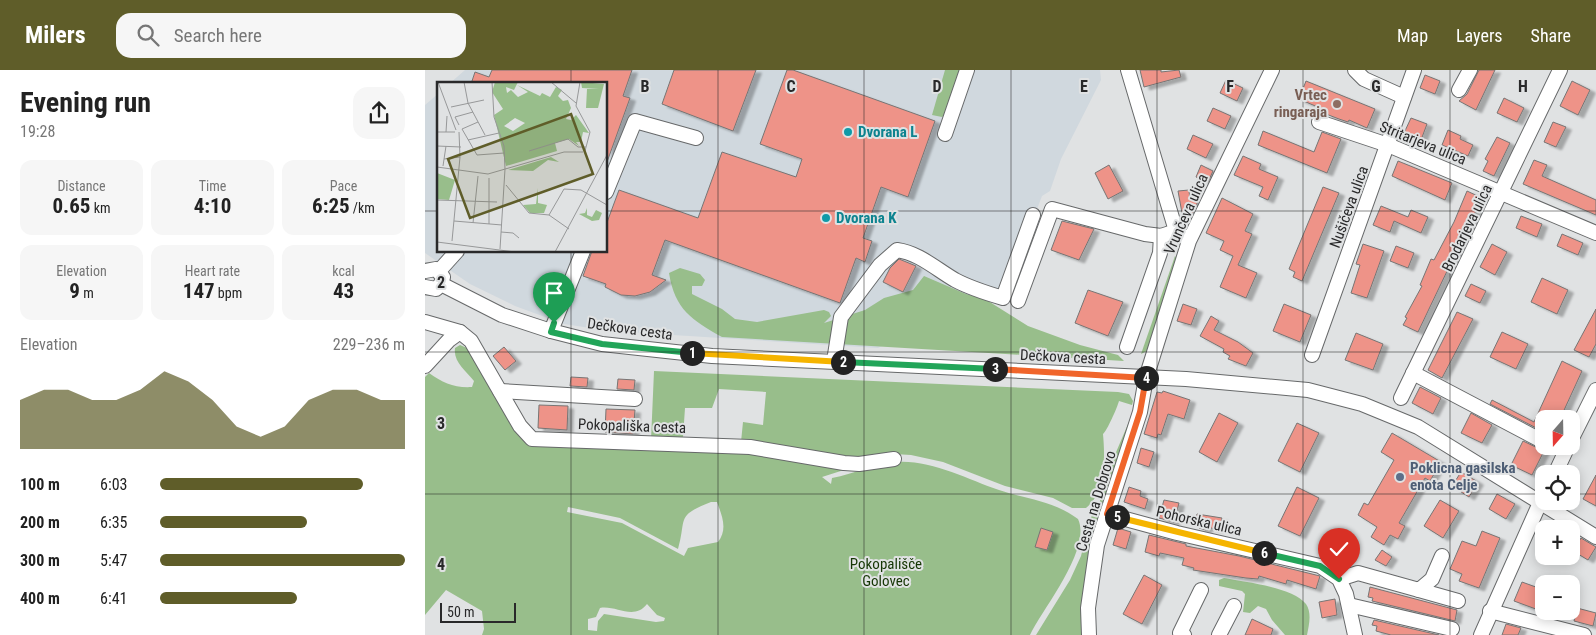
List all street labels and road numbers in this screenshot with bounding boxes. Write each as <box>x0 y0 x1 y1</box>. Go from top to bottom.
street label: Stritarjeva ulica <box>1377 117 1469 169</box>
street label: Nušičeva ulica <box>1326 164 1372 250</box>
street label: Vrunčeva ulica <box>1160 171 1212 257</box>
street label: Brodarjeva ulica <box>1438 181 1496 275</box>
street label: Dečkova cesta <box>586 314 674 344</box>
street label: Dečkova cesta <box>1020 346 1106 368</box>
street label: Pokopališka cesta <box>578 415 686 437</box>
street label: Cesta na Dobrovo <box>1072 448 1120 554</box>
street label: Pohorska ulica <box>1154 502 1244 540</box>

